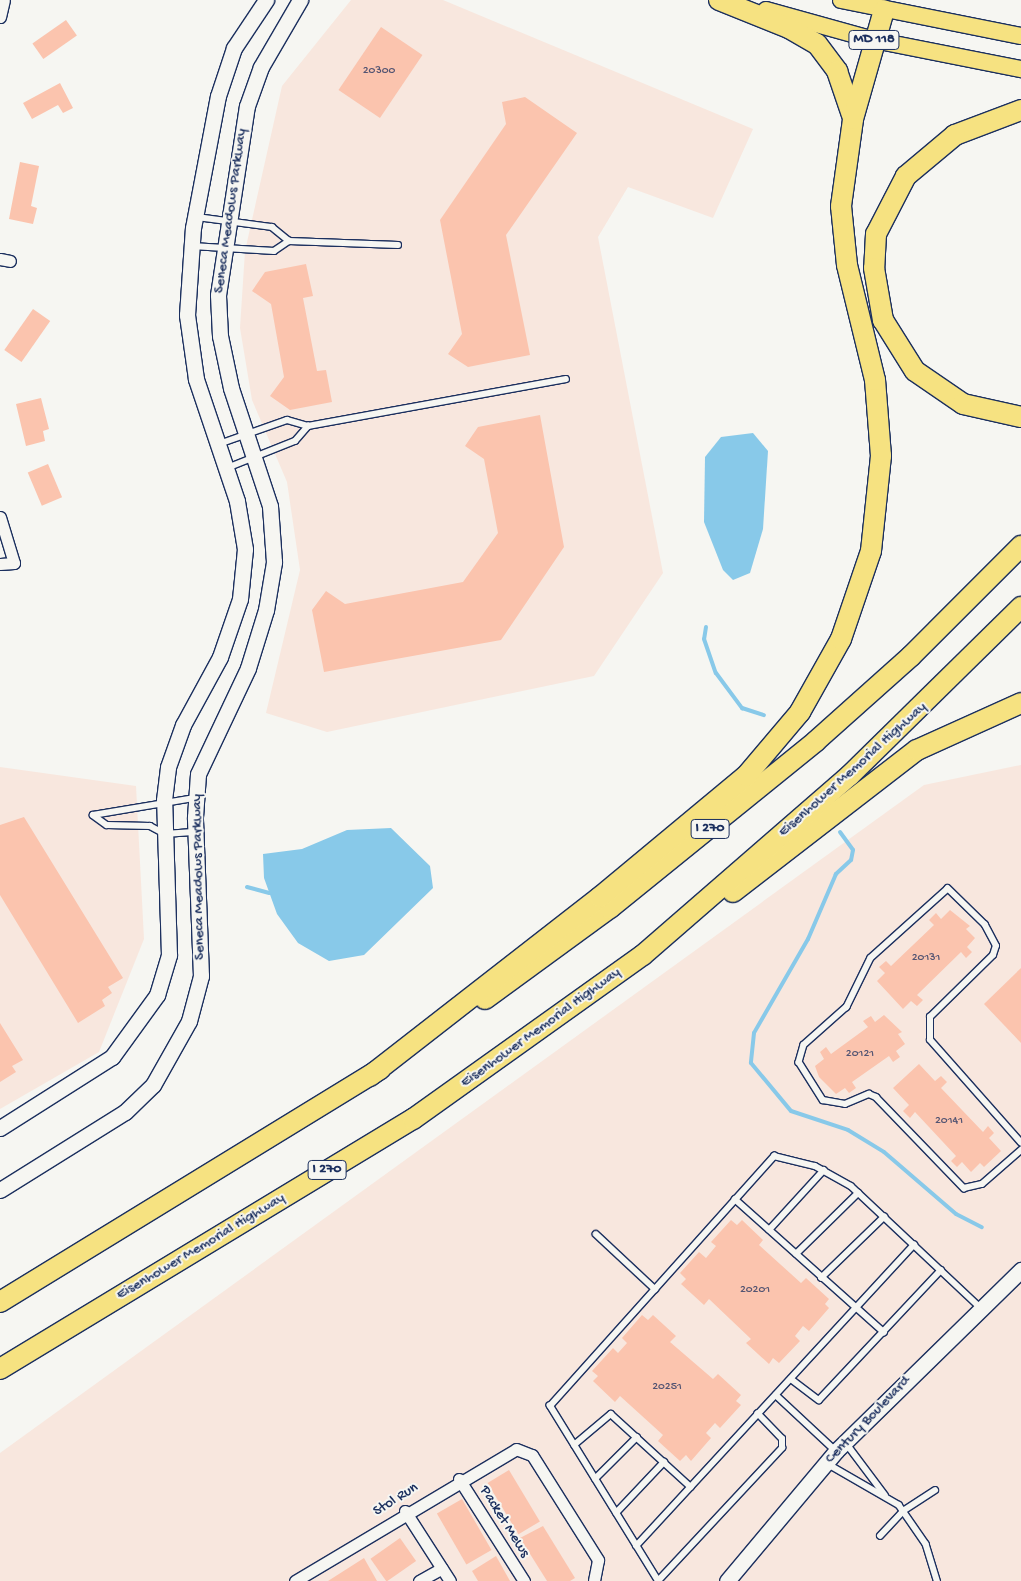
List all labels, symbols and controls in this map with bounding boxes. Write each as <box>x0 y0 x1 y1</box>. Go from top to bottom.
road number: MD 118 <box>848 28 900 52</box>
house number: 20300 <box>363 65 395 79</box>
street label: Seneca Meadows Parkway <box>211 127 251 295</box>
street label: Eisenhower Memorial Highway <box>775 699 931 841</box>
street label: Seneca Meadows Parkway <box>189 794 209 960</box>
road number: I 270 <box>690 818 730 841</box>
house number: 20131 <box>912 952 940 966</box>
street label: Eisenhower Memorial Highway <box>458 964 624 1092</box>
house number: 20121 <box>846 1048 874 1062</box>
house number: 20141 <box>935 1115 963 1129</box>
road number: I 270 <box>307 1158 347 1182</box>
street label: Eisenhower Memorial Highway <box>114 1190 288 1304</box>
house number: 20201 <box>740 1284 770 1298</box>
street label: Century Boulevard <box>822 1372 914 1468</box>
house number: 20251 <box>652 1381 682 1395</box>
street label: Stol Run <box>370 1479 422 1521</box>
street label: Packet Mews <box>475 1483 533 1561</box>

